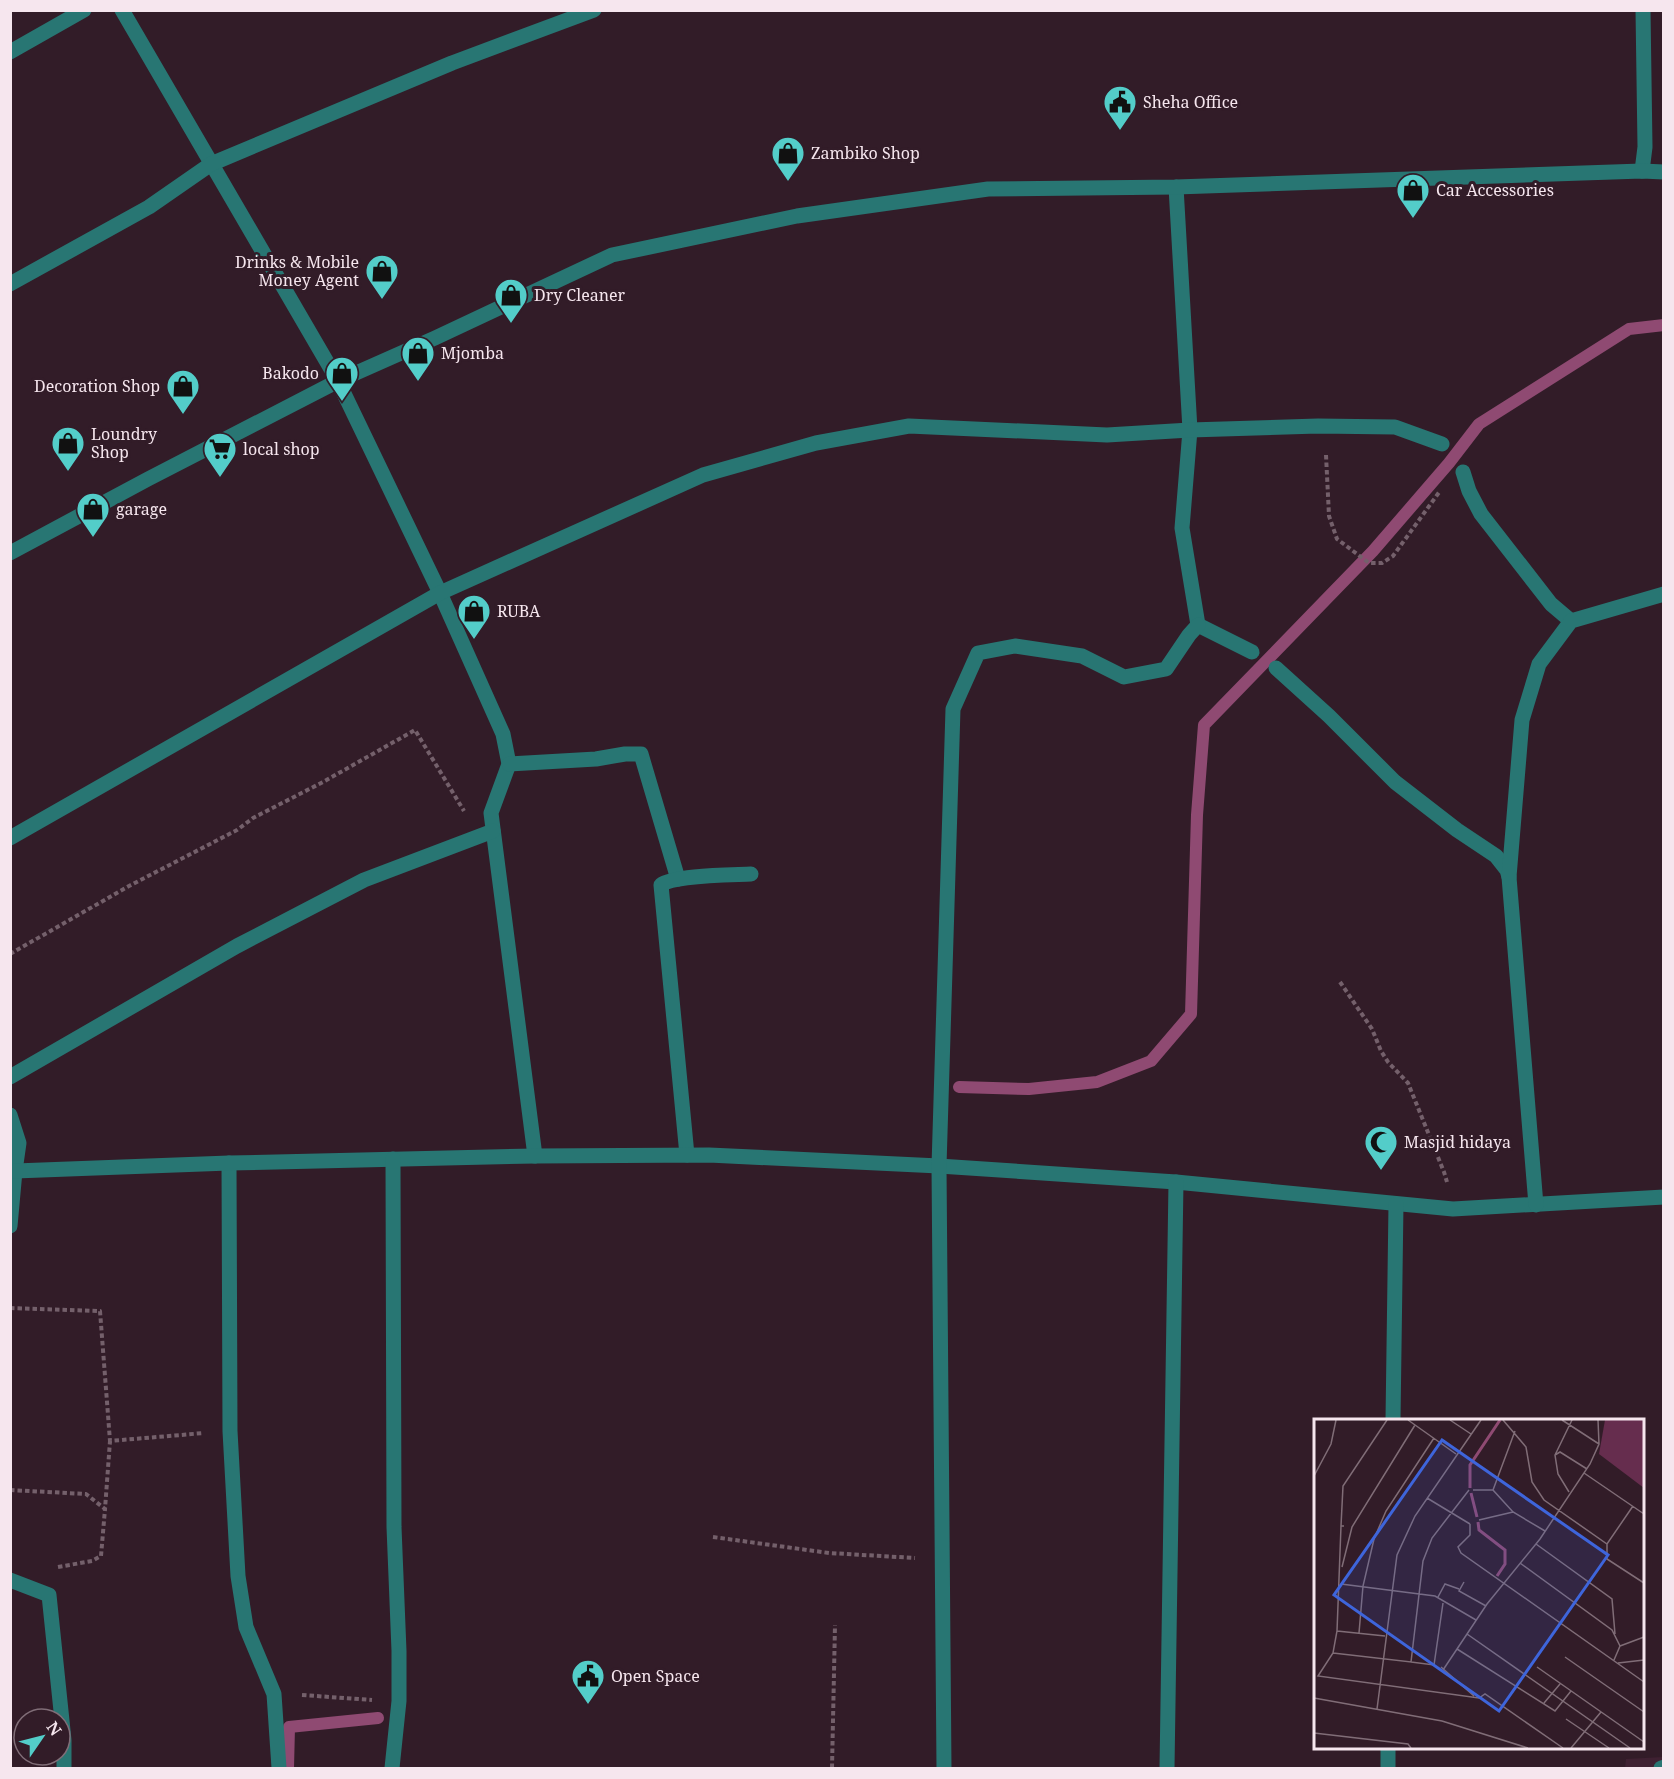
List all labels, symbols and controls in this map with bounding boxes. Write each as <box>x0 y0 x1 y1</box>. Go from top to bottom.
public building icon: Sheha Office <box>1102 84 1138 131</box>
place label: Sheha Office <box>1143 91 1238 113</box>
shop icon: Zambiko Shop <box>770 135 806 182</box>
place label: Zambiko Shop <box>811 142 920 164</box>
shop icon: Car Accessories <box>1395 172 1431 219</box>
place label: Car Accessories <box>1436 179 1554 201</box>
place label: Drinks & Mobile Money Agent <box>235 251 359 291</box>
shop icon: Drinks & Mobile Money Agent <box>364 253 400 300</box>
shop icon: Dry Cleaner <box>493 277 529 324</box>
place label: Dry Cleaner <box>534 284 626 306</box>
shop icon: Mjomba <box>400 335 436 382</box>
place label: Mjomba <box>441 342 504 364</box>
shop icon: Bakodo <box>324 355 360 402</box>
place label: Bakodo <box>262 362 319 384</box>
shop icon: Decoration Shop <box>165 368 201 415</box>
place label: Decoration Shop <box>34 375 160 397</box>
place label: Loundry Shop <box>91 423 158 463</box>
shop icon: Loundry Shop <box>50 425 86 472</box>
supermarket icon: local shop <box>202 431 238 478</box>
place label: local shop <box>243 438 320 460</box>
shop icon: garage <box>75 491 111 538</box>
place label: garage <box>116 498 167 520</box>
shop icon: RUBA <box>456 593 492 640</box>
place label: RUBA <box>497 600 541 622</box>
mosque icon: Masjid hidaya <box>1363 1124 1399 1171</box>
place label: Masjid hidaya <box>1404 1131 1511 1153</box>
inset map <box>1314 1419 1644 1749</box>
public building icon: Open Space <box>570 1658 606 1705</box>
place label: Open Space <box>611 1665 700 1687</box>
north arrow <box>12 1707 72 1767</box>
text: N <box>42 1717 67 1740</box>

